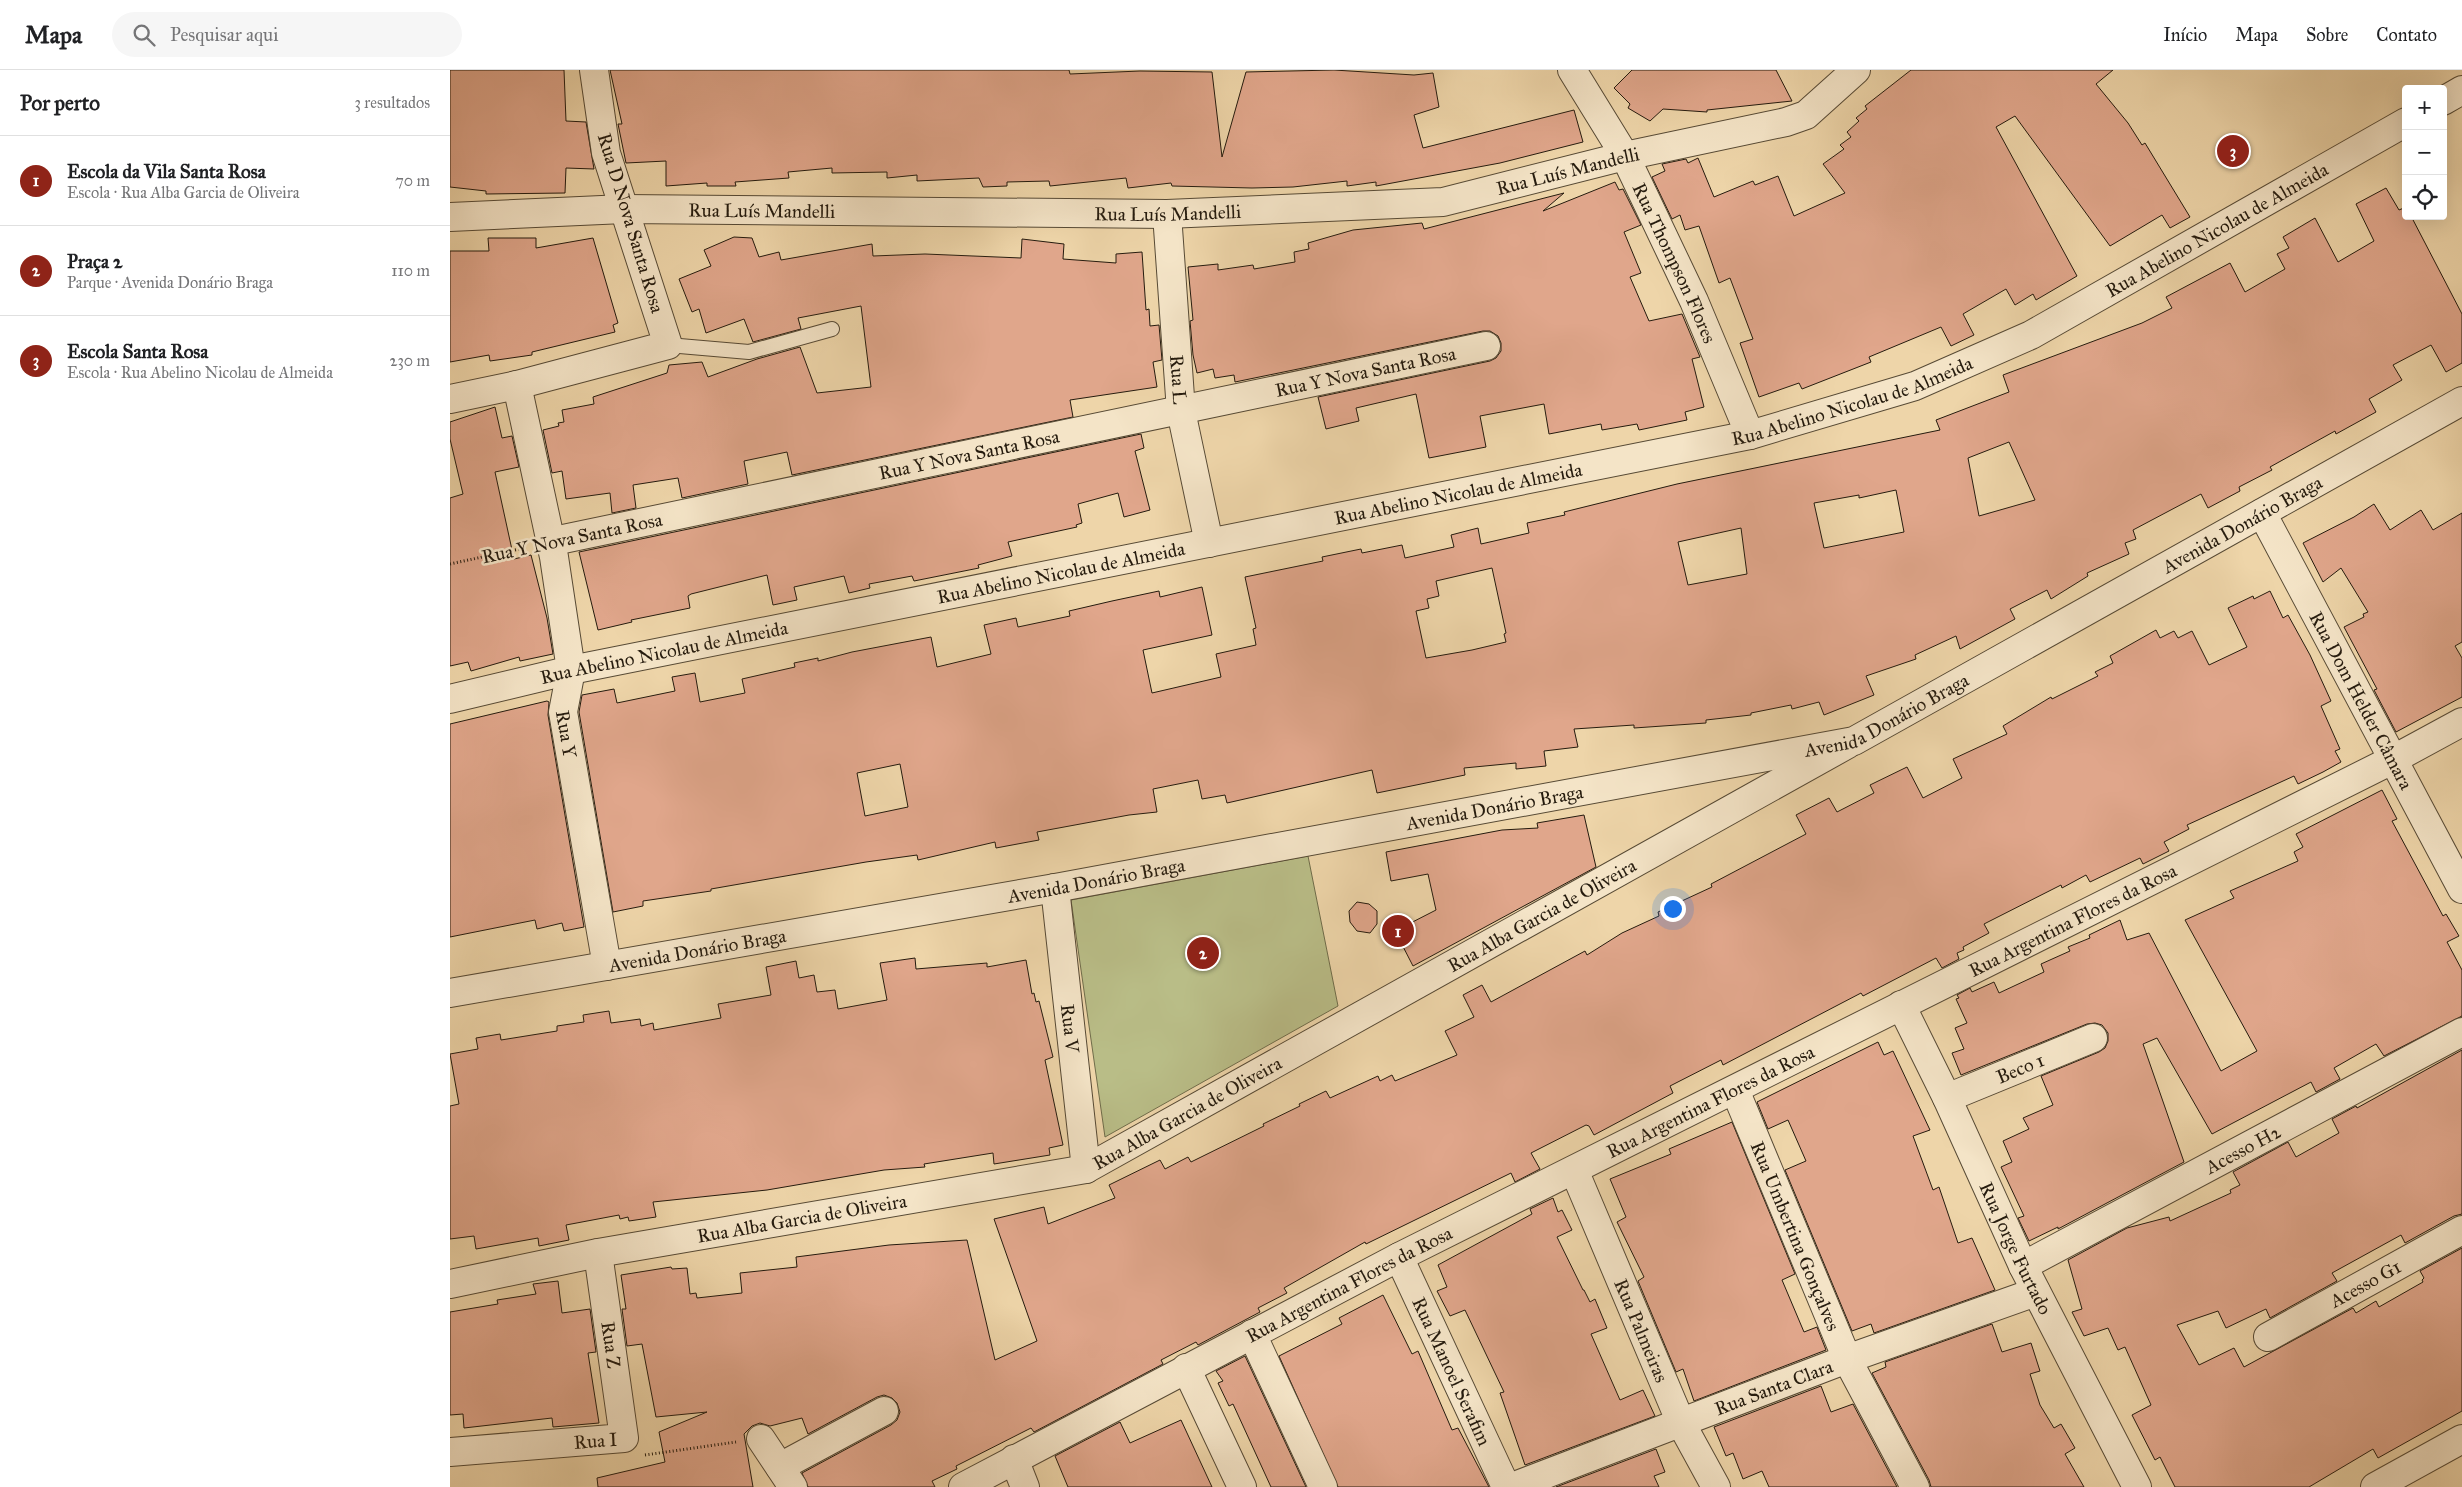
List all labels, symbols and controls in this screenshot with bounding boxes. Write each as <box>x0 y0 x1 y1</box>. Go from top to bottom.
search box <box>112 12 462 57</box>
text: Mapa <box>25 20 82 50</box>
icon: search <box>130 21 158 49</box>
text: Pesquisar aqui <box>170 23 278 46</box>
text: Início <box>2163 24 2207 46</box>
text: Mapa <box>2235 24 2278 46</box>
text: Sobre <box>2306 24 2348 46</box>
text: Contato <box>2376 24 2437 46</box>
map controls <box>2402 85 2447 220</box>
button: + <box>2402 85 2447 130</box>
text: Por perto <box>20 90 100 116</box>
text: 3 resultados <box>355 93 430 112</box>
street label: Rua D Nova Santa Rosa <box>593 130 670 317</box>
button: − <box>2402 130 2447 175</box>
pin: 3 <box>2217 132 2249 170</box>
street label: Rua Luís Mandelli <box>1494 142 1641 200</box>
street label: Rua Abelino Nicolau de Almeida <box>2101 157 2333 302</box>
text: Escola da Vila Santa Rosa <box>67 160 266 183</box>
text: 1 <box>33 171 39 190</box>
text: 70 m <box>395 171 430 190</box>
button: locate <box>2402 175 2447 220</box>
street label: Rua Thompson Flores <box>1628 179 1722 347</box>
text: Escola · Rua Alba Garcia de Oliveira <box>67 183 299 202</box>
street label: Rua Luís Mandelli <box>688 198 835 222</box>
street label: Rua Luís Mandelli <box>1094 199 1242 226</box>
text: Praça 2 <box>67 250 122 273</box>
text: 2 <box>32 261 40 280</box>
text: 110 m <box>391 261 430 280</box>
text: Parque · Avenida Donário Braga <box>67 273 273 292</box>
text: Escola Santa Rosa <box>67 340 208 363</box>
street label: Rua Y Nova Santa Rosa <box>1273 341 1459 401</box>
street label: Rua Abelino Nicolau de Almeida <box>1729 350 1977 450</box>
text: 3 <box>33 351 39 370</box>
text: 230 m <box>390 351 430 370</box>
street label: Rua L <box>1166 354 1192 405</box>
text: Escola · Rua Abelino Nicolau de Almeida <box>67 363 333 382</box>
street label: Rua Y Nova Santa Rosa <box>876 424 1062 484</box>
street label: Rua Abelino Nicolau de Almeida <box>1332 457 1585 529</box>
street label: Avenida Donário Braga <box>2157 470 2327 578</box>
street label: Rua Y Nova Santa Rosa <box>480 507 665 568</box>
street label: Rua Abelino Nicolau de Almeida <box>935 536 1188 608</box>
street label: Rua Dom Helder Câmara <box>2305 607 2419 794</box>
street label: Rua Abelino Nicolau de Almeida <box>538 615 791 689</box>
street label: Avenida Donário Braga <box>1801 667 1973 762</box>
street label: Rua Y <box>551 708 582 760</box>
street label: Avenida Donário Braga <box>1403 779 1586 835</box>
street label: Avenida Donário Braga <box>1005 853 1188 908</box>
street label: Rua Alba Garcia de Oliveira <box>1443 853 1641 977</box>
street label: Rua Argentina Flores da Rosa <box>1965 858 2181 982</box>
your location <box>1660 896 1686 922</box>
pin: 1 <box>1382 912 1414 950</box>
street label: Avenida Donário Braga <box>606 923 789 977</box>
pin: 2 <box>1187 934 1219 972</box>
street label: Rua V <box>1056 1003 1085 1054</box>
street label: Rua Argentina Flores da Rosa <box>1602 1039 1819 1163</box>
street label: Beco 1 <box>1993 1048 2047 1088</box>
street label: Rua Alba Garcia de Oliveira <box>1089 1050 1286 1174</box>
street label: Acesso H2 <box>2200 1119 2285 1179</box>
street label: Rua Umbertina Gonçalves <box>1746 1138 1845 1334</box>
street label: Rua Jorge Furtado <box>1975 1178 2058 1318</box>
street label: Rua Alba Garcia de Oliveira <box>695 1188 909 1247</box>
street label: Rua Argentina Flores da Rosa <box>1242 1220 1457 1347</box>
street label: Acesso G1 <box>2325 1255 2405 1313</box>
street label: Rua Palmeiras <box>1610 1275 1674 1386</box>
street label: Rua Manoel Serafim <box>1408 1293 1497 1449</box>
street label: Rua Z <box>596 1320 626 1370</box>
street label: Rua Santa Clara <box>1711 1354 1837 1420</box>
street label: Rua I <box>573 1427 618 1454</box>

